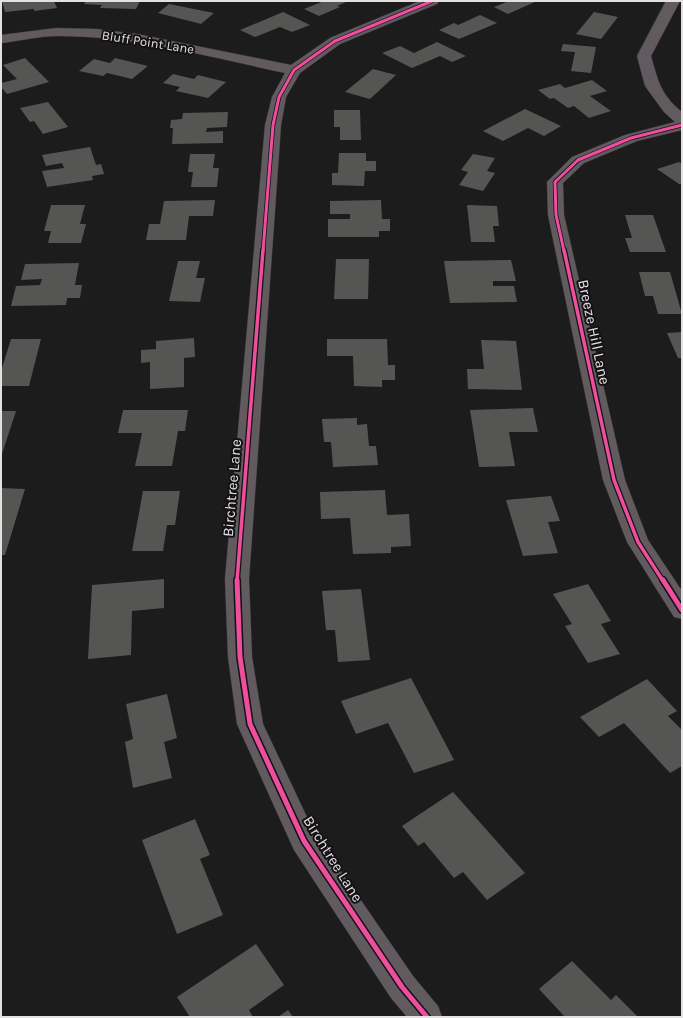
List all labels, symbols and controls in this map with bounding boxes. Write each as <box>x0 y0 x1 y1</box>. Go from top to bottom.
street label: Bluff Point Lane <box>101 27 196 57</box>
street label: Breeze Hill Lane <box>574 278 614 386</box>
street label: Birchtree Lane <box>219 438 245 538</box>
street label: Birchtree Lane <box>299 813 367 905</box>

